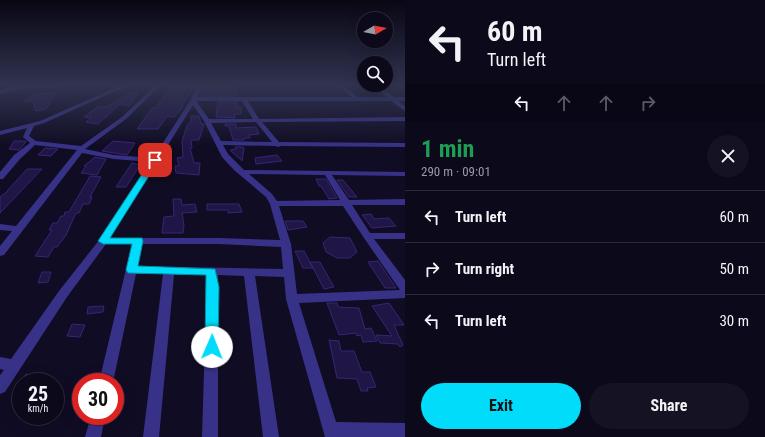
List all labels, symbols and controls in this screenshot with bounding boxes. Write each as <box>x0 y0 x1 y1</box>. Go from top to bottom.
north arrow <box>357 12 393 48</box>
map controls <box>357 12 393 92</box>
text: 60 m <box>487 15 543 48</box>
icon: left <box>421 16 473 68</box>
text: Turn left <box>487 49 546 70</box>
button: search <box>357 56 393 92</box>
icon: left <box>511 92 533 114</box>
icon: ahead <box>553 92 575 114</box>
icon: ahead <box>595 92 617 114</box>
icon: right <box>637 92 659 114</box>
text: 1 min <box>421 135 474 163</box>
button: close <box>707 135 749 177</box>
pin <box>138 143 172 177</box>
icon: arrive <box>144 149 166 171</box>
text: 290 m · 09:01 <box>421 164 491 179</box>
icon: left <box>421 206 443 228</box>
text: Turn left <box>455 208 506 226</box>
text: 60 m <box>719 208 749 226</box>
icon: right <box>421 258 443 280</box>
text: Turn right <box>455 260 514 278</box>
text: 50 m <box>719 260 749 278</box>
icon: left <box>421 310 443 332</box>
text: Turn left <box>455 312 506 330</box>
text: 30 m <box>719 312 749 330</box>
position arrow <box>191 326 233 368</box>
speed limit sign: 30 <box>72 373 124 425</box>
text: 25 <box>28 382 48 406</box>
button: Exit <box>421 383 581 429</box>
button: Share <box>589 383 749 429</box>
text: km/h <box>28 403 48 414</box>

